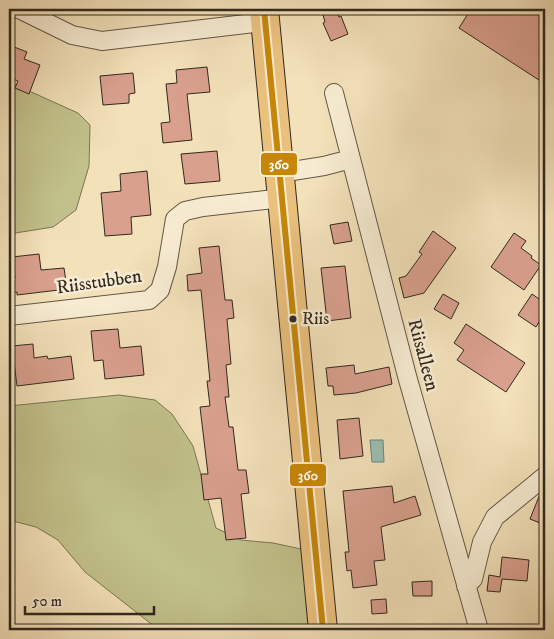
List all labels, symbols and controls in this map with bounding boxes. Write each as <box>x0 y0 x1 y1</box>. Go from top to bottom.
line badge: 360 <box>260 152 298 176</box>
text: 360 <box>269 156 289 174</box>
street label: Riisstubben <box>55 265 143 299</box>
place label: Riis <box>302 308 329 330</box>
marker: Riis <box>288 314 298 324</box>
street label: Riisalleen <box>402 316 444 394</box>
line badge: 360 <box>289 463 327 487</box>
text: 360 <box>298 467 318 485</box>
scale bar <box>25 584 154 616</box>
text: 50 m <box>32 592 62 611</box>

